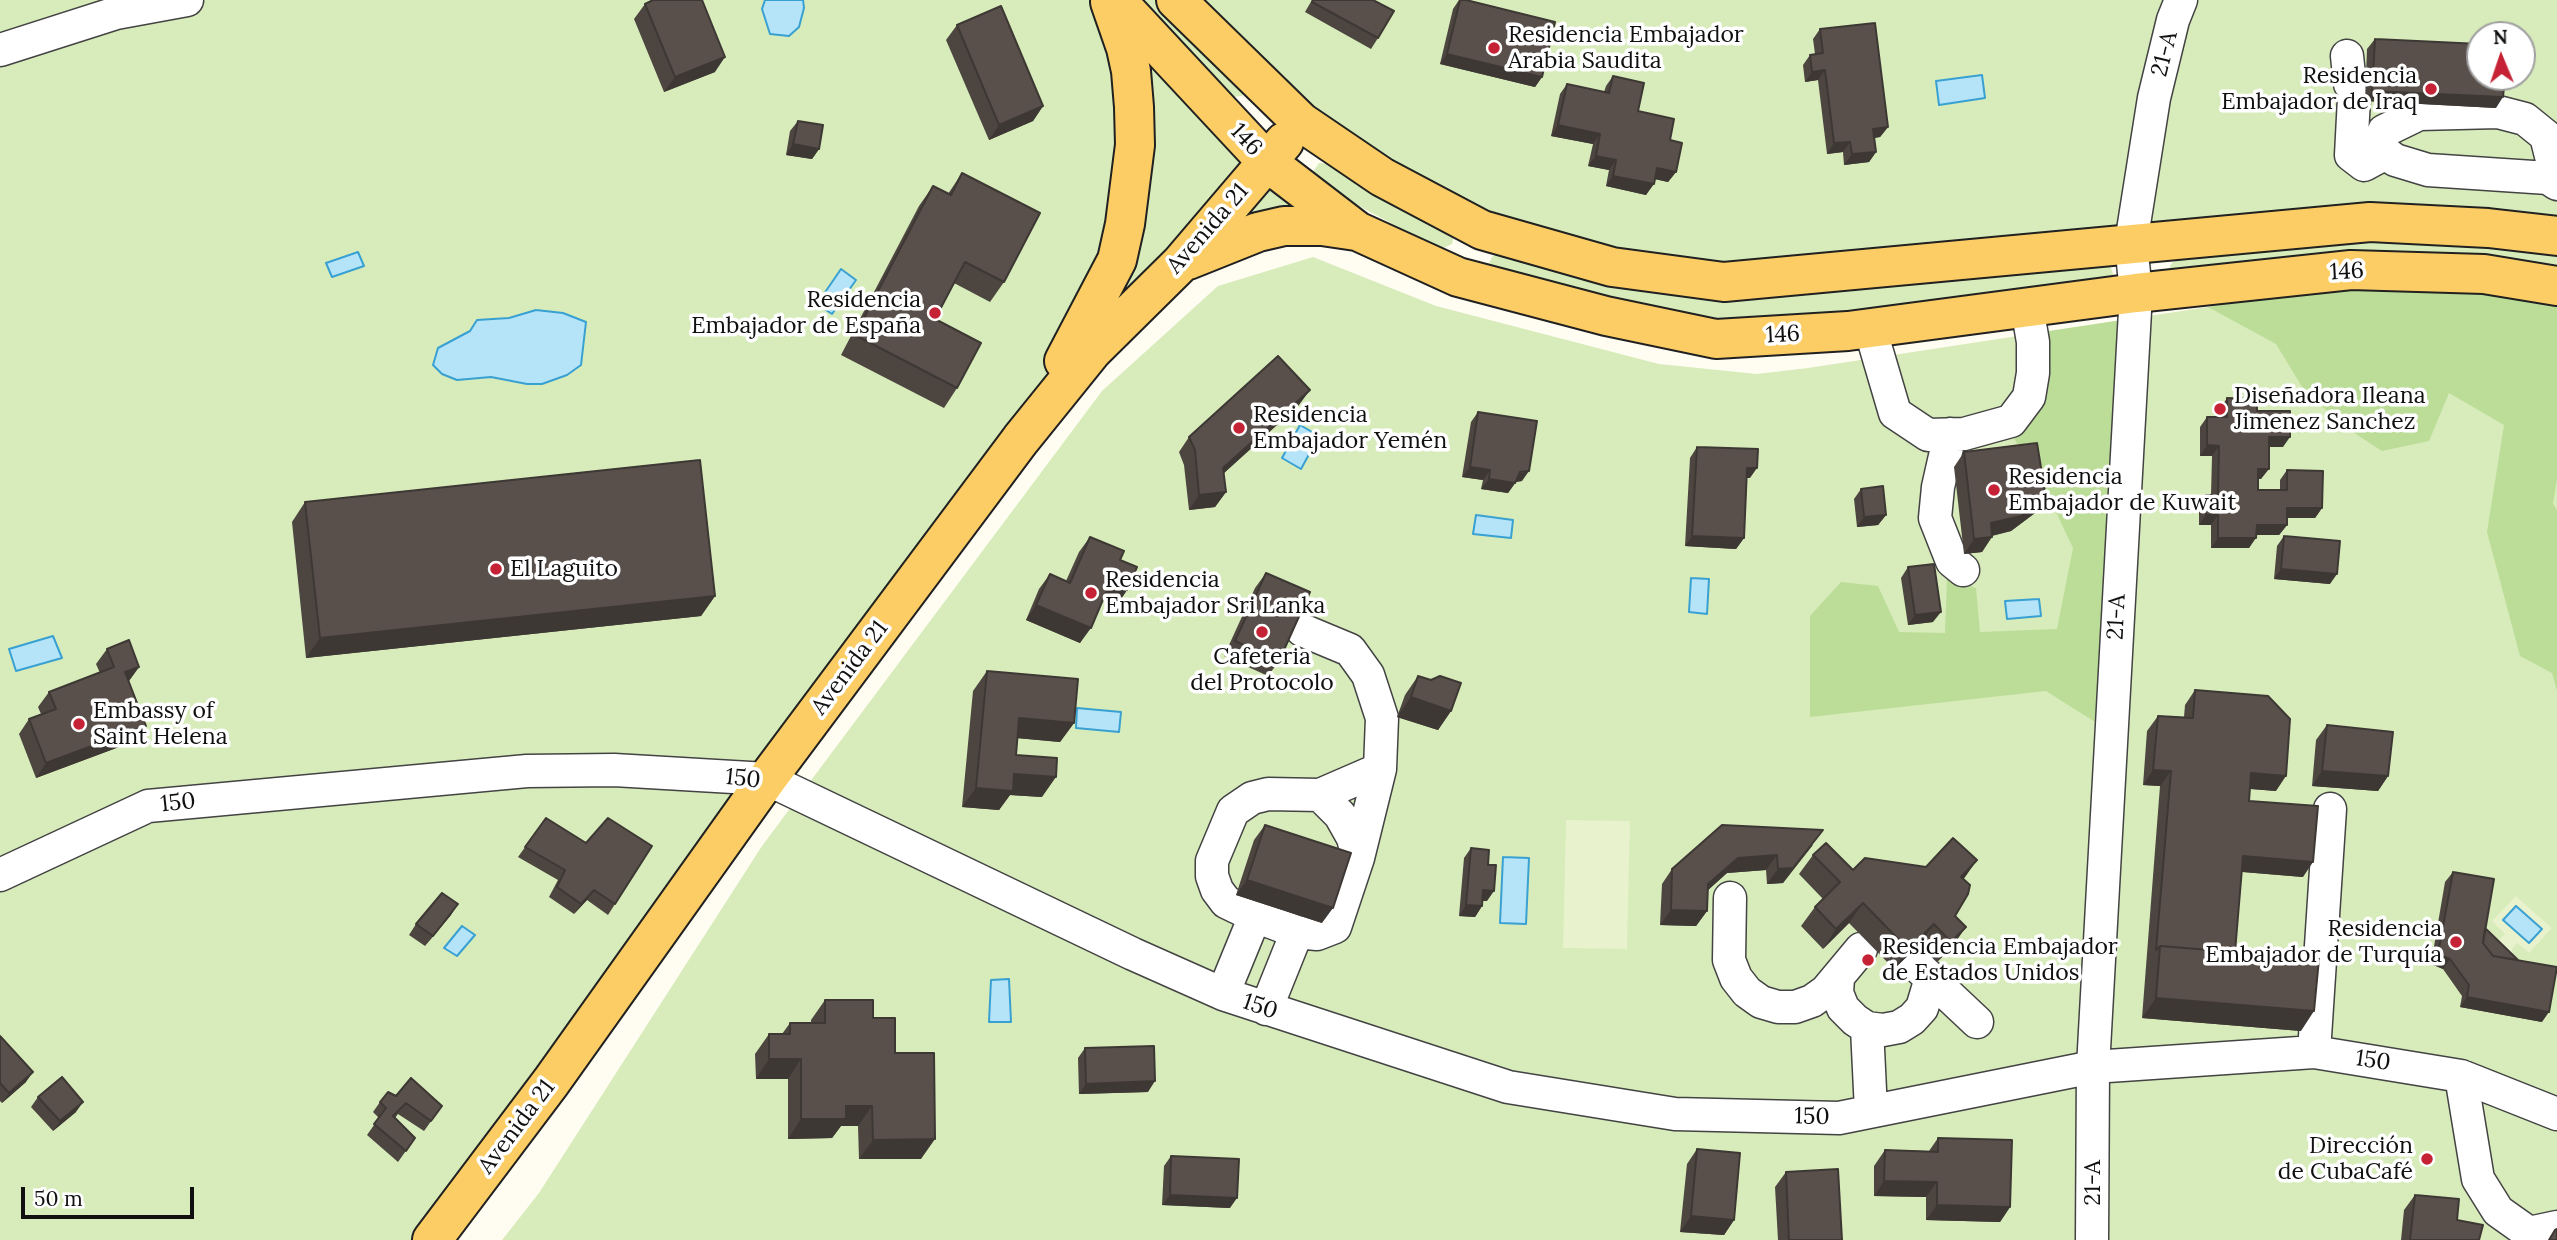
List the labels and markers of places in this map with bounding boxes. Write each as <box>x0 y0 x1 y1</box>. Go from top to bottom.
place label: Residencia Embajador Arabia Saudita <box>1508 21 1744 75</box>
marker: Residencia Embajador Arabia Saudita <box>1486 40 1502 56</box>
place label: Residencia Embajador de Iraq <box>2221 62 2417 116</box>
marker: Residencia Embajador de Iraq <box>2423 81 2439 97</box>
place label: Residencia Embajador de España <box>691 286 921 340</box>
marker: Residencia Embajador de España <box>927 305 943 321</box>
place label: Diseñadora Ileana Jimenez Sanchez <box>2234 382 2426 436</box>
place label: Residencia Embajador Yemén <box>1253 401 1447 455</box>
marker: Diseñadora Ileana Jimenez Sanchez <box>2212 401 2228 417</box>
marker: Residencia Embajador Yemén <box>1231 420 1247 436</box>
place label: Residencia Embajador de Kuwait <box>2008 463 2236 517</box>
marker: Residencia Embajador de Kuwait <box>1986 482 2002 498</box>
place label: El Laguito <box>510 555 618 583</box>
marker: El Laguito <box>488 561 504 577</box>
place label: Residencia Embajador Sri Lanka <box>1105 566 1325 620</box>
marker: Residencia Embajador Sri Lanka <box>1083 585 1099 601</box>
marker: Cafeteria del Protocolo <box>1254 624 1270 640</box>
place label: Cafeteria del Protocolo <box>1190 643 1334 697</box>
place label: Embassy of Saint Helena <box>93 697 228 751</box>
marker: Embassy of Saint Helena <box>71 716 87 732</box>
place label: Residencia Embajador de Turquía <box>2205 915 2442 969</box>
place label: Residencia Embajador de Estados Unidos <box>1882 933 2118 987</box>
marker: Residencia Embajador de Turquía <box>2448 934 2464 950</box>
marker: Residencia Embajador de Estados Unidos <box>1860 952 1876 968</box>
place label: Dirección de CubaCafé <box>2278 1132 2413 1186</box>
marker: Dirección de CubaCafé <box>2419 1151 2435 1167</box>

